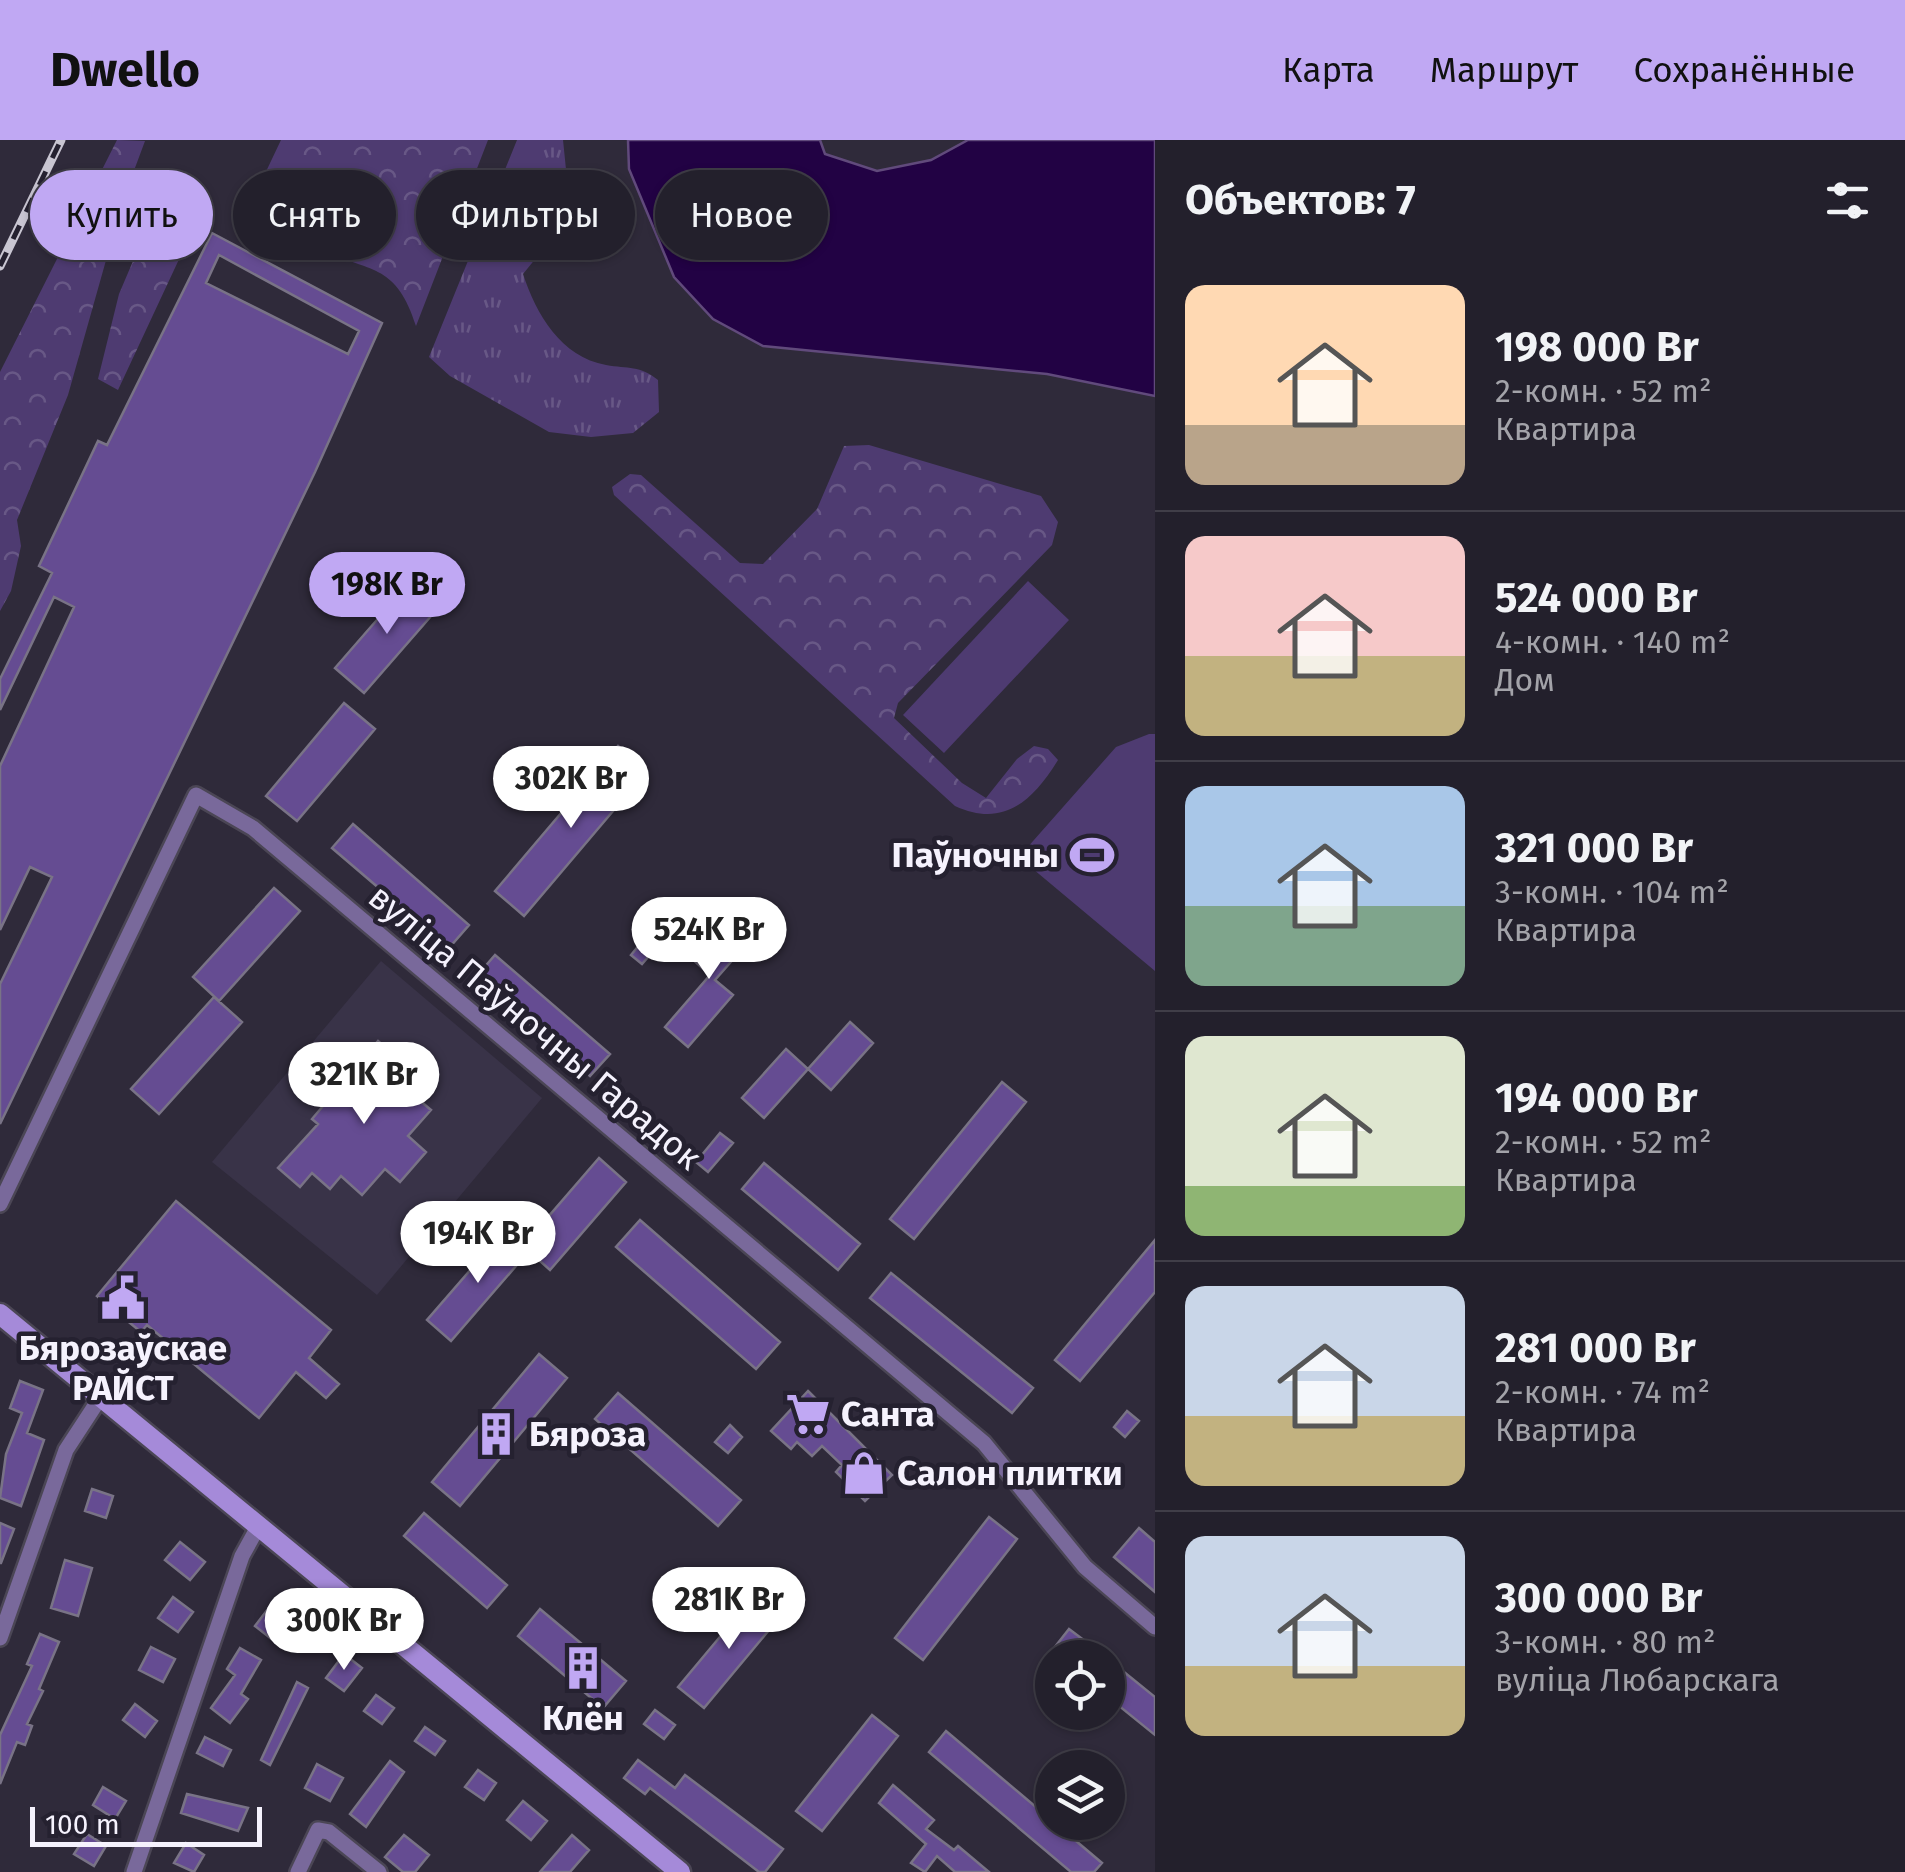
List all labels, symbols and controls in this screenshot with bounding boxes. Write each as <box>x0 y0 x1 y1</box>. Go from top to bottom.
text: Dwello <box>50 41 200 99</box>
text: Карта <box>1282 49 1375 91</box>
text: Маршрут <box>1430 49 1578 91</box>
text: Сохранённые <box>1633 49 1855 91</box>
chip: Купить <box>30 170 213 260</box>
chip: Снять <box>233 170 396 260</box>
chip: Фильтры <box>416 170 635 260</box>
chip: Новое <box>655 170 828 260</box>
icon: filters <box>1820 173 1875 228</box>
text: Объектов: 7 <box>1185 175 1416 225</box>
text: 198 000 Br <box>1495 322 1699 372</box>
icon: home <box>1265 325 1385 445</box>
text: 2-комн. · 52 m² <box>1495 372 1712 410</box>
text: Квартира <box>1495 410 1637 448</box>
pin: 198K Br <box>295 552 479 637</box>
text: 198K Br <box>331 565 443 603</box>
text: 524 000 Br <box>1495 573 1698 623</box>
icon: home <box>1265 576 1385 696</box>
text: 4-комн. · 140 m² <box>1495 623 1730 661</box>
text: Дом <box>1495 661 1555 699</box>
pin: 302K Br <box>479 746 663 831</box>
text: 302K Br <box>515 759 627 797</box>
text: 321 000 Br <box>1495 823 1693 873</box>
icon: home <box>1265 826 1385 946</box>
sports icon: Паўночны <box>1068 831 1116 879</box>
place label: Паўночны <box>892 834 1059 876</box>
text: 3-комн. · 104 m² <box>1495 873 1729 911</box>
street label: вуліца Паўночны Гарадок <box>360 875 710 1179</box>
pin: 524K Br <box>617 897 801 982</box>
text: 524K Br <box>654 910 764 948</box>
text: Квартира <box>1495 911 1637 949</box>
pin: 321K Br <box>272 1042 456 1127</box>
text: 321K Br <box>310 1055 418 1093</box>
text: 194 000 Br <box>1495 1073 1698 1123</box>
icon: home <box>1265 1076 1385 1196</box>
text: 2-комн. · 52 m² <box>1495 1123 1712 1161</box>
text: Квартира <box>1495 1161 1637 1199</box>
pin: 194K Br <box>386 1201 570 1286</box>
text: 194K Br <box>423 1214 533 1252</box>
public building icon: Бярозаўскае РАЙСТ <box>99 1274 147 1322</box>
text: 281 000 Br <box>1495 1323 1696 1373</box>
icon: home <box>1265 1326 1385 1446</box>
place label: Бярозаўскае РАЙСТ <box>19 1327 227 1409</box>
text: 2-комн. · 74 m² <box>1495 1373 1710 1411</box>
supermarket icon: Санта <box>784 1390 832 1438</box>
place label: Санта <box>841 1393 935 1435</box>
building icon: Бяроза <box>472 1410 520 1458</box>
text: Квартира <box>1495 1411 1637 1449</box>
place label: Бяроза <box>529 1413 646 1455</box>
shop icon: Салон плитки <box>840 1449 888 1497</box>
place label: Салон плитки <box>897 1452 1123 1494</box>
pin: 281K Br <box>637 1567 821 1652</box>
text: 300 000 Br <box>1495 1573 1702 1623</box>
icon: home <box>1265 1576 1385 1696</box>
text: 281K Br <box>674 1580 784 1618</box>
pin: 300K Br <box>252 1588 436 1673</box>
text: 300K Br <box>287 1601 401 1639</box>
text: 3-комн. · 80 m² <box>1495 1623 1716 1661</box>
map controls <box>1035 1640 1125 1840</box>
button: locate <box>1035 1640 1125 1730</box>
building icon: Клён <box>559 1644 607 1692</box>
text: вуліца Любарскага <box>1495 1661 1780 1699</box>
place label: Клён <box>542 1697 624 1739</box>
button: layers <box>1035 1750 1125 1840</box>
scale bar <box>30 1802 262 1846</box>
text: 100 m <box>45 1808 120 1841</box>

